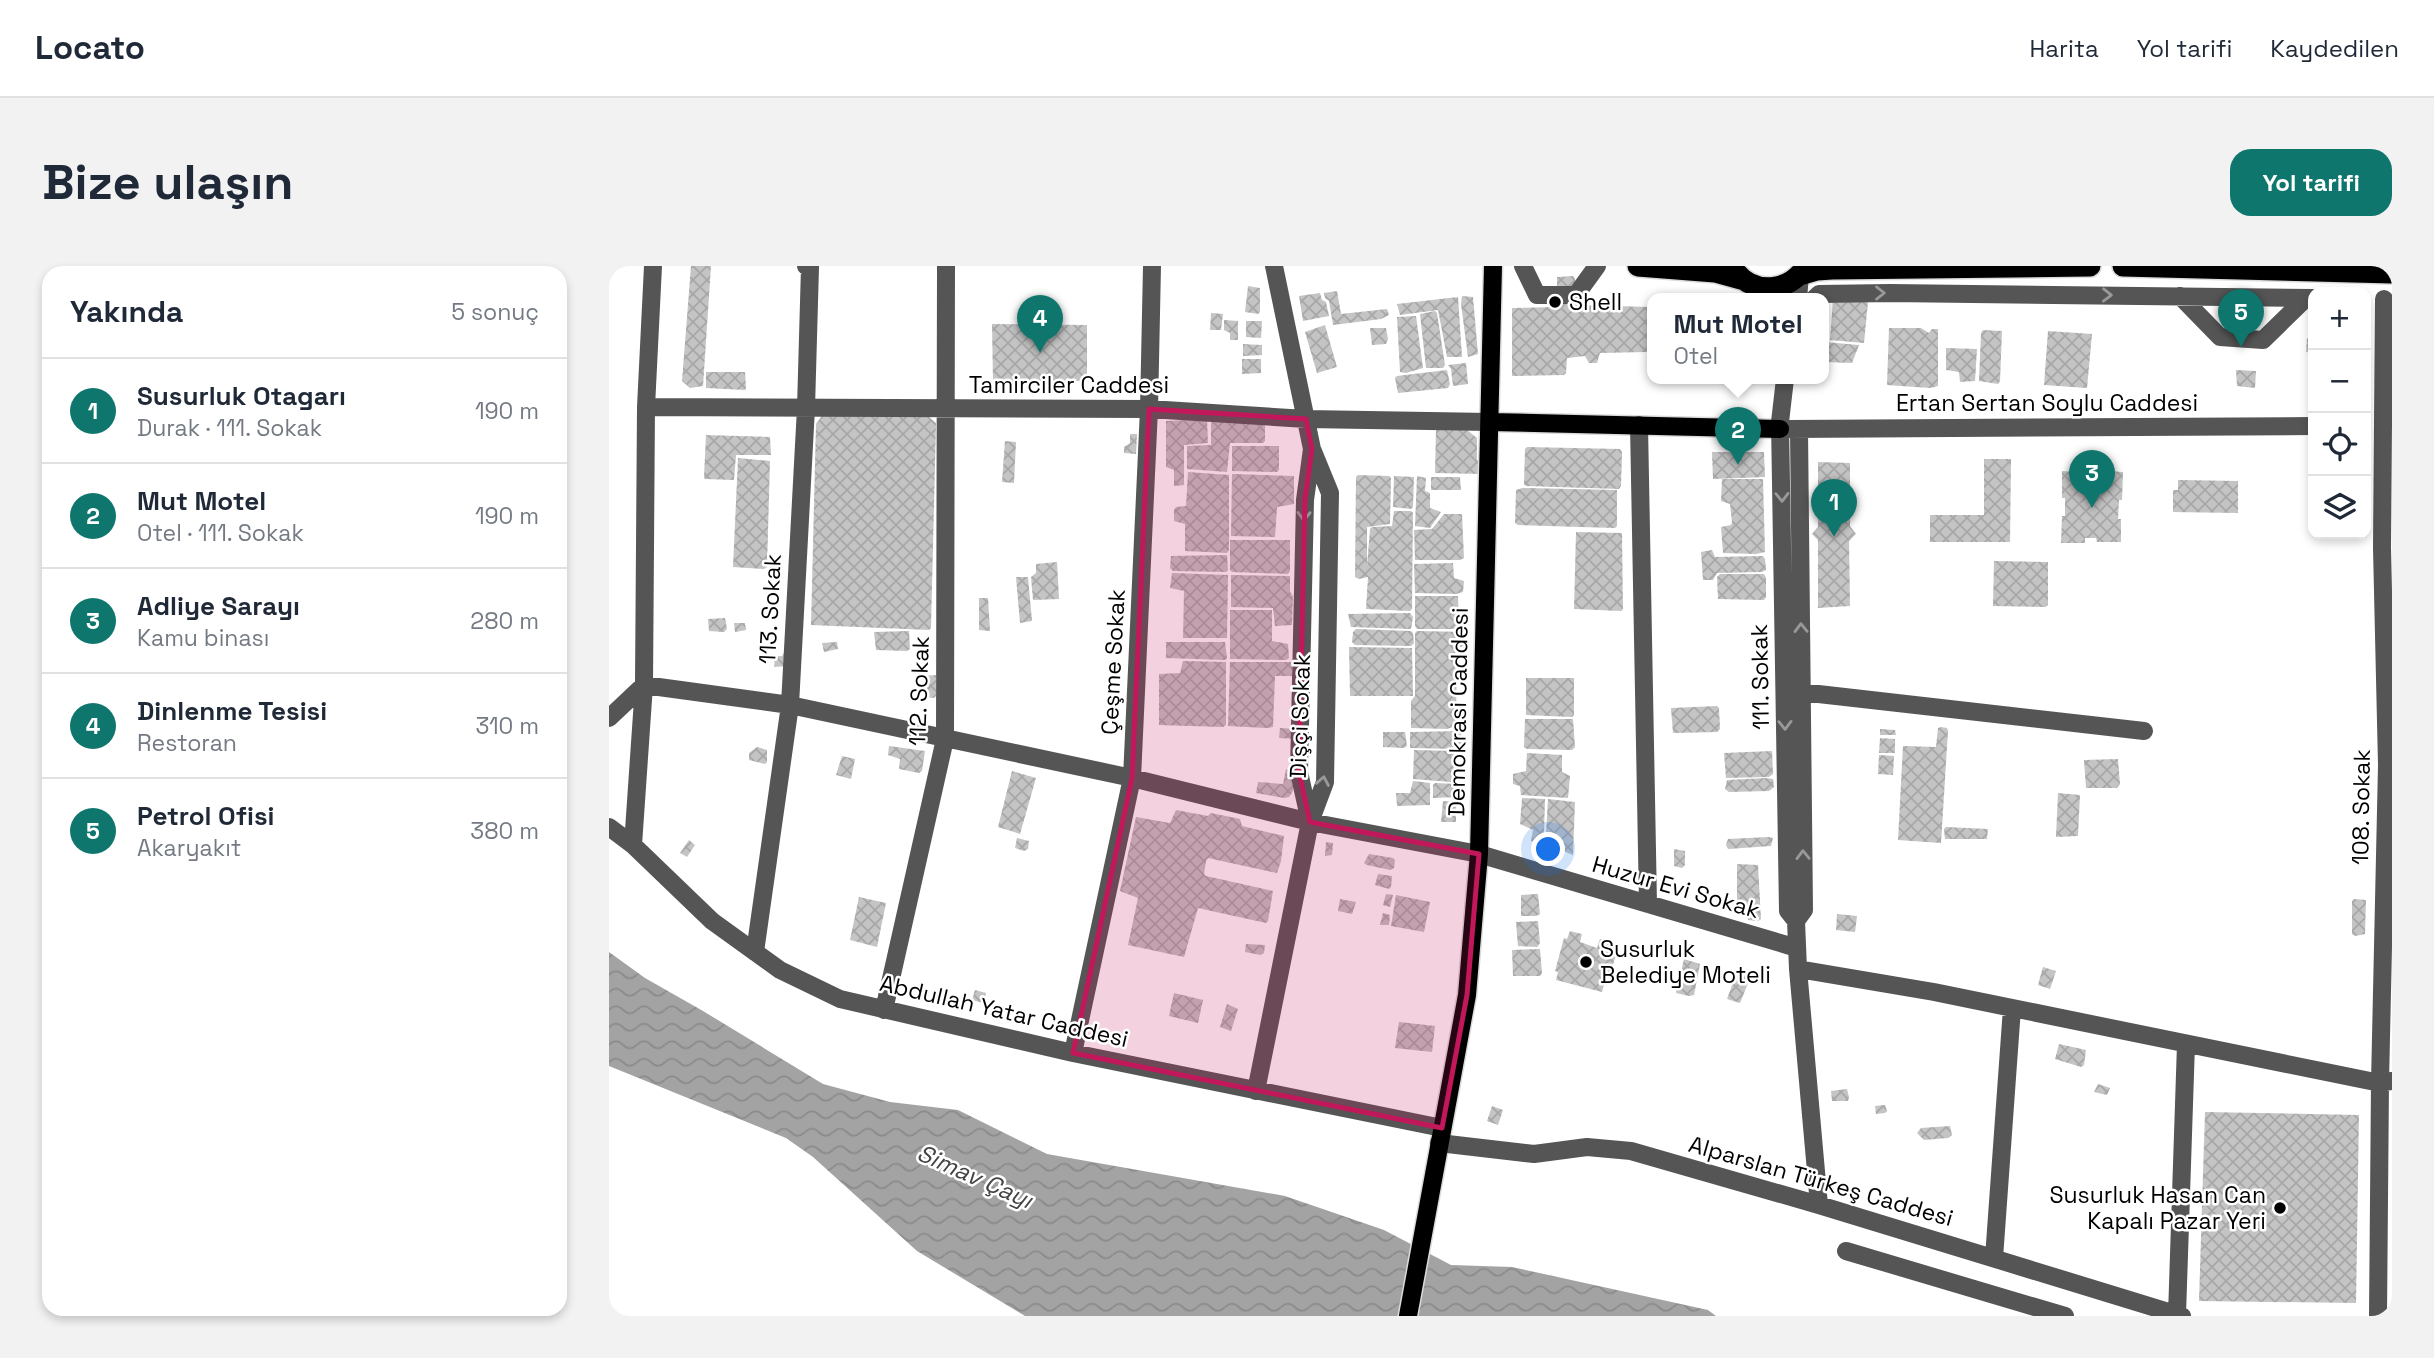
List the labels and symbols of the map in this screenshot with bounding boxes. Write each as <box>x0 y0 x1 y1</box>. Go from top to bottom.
one-way arrow <box>1875 285 1886 301</box>
place label: Shell <box>1569 287 1622 317</box>
one-way arrow <box>2103 287 2113 303</box>
pin: 5 <box>2218 289 2264 347</box>
marker: Shell <box>1547 294 1563 310</box>
pin: 4 <box>1017 295 1063 353</box>
street label: Tamirciler Caddesi <box>969 370 1169 400</box>
street label: Ertan Sertan Soylu Caddesi <box>1896 388 2198 418</box>
pin: 2 <box>1715 407 1761 465</box>
pin: 3 <box>2069 450 2115 508</box>
pin: 1 <box>1811 479 1857 537</box>
one-way arrow <box>1774 492 1789 503</box>
one-way arrow <box>1297 511 1312 522</box>
street label: 113. Sokak <box>752 553 788 665</box>
street label: Çeşme Sokak <box>1094 588 1132 736</box>
street label: Demokrasi Caddesi <box>1441 607 1475 817</box>
one-way arrow <box>1793 622 1809 632</box>
street label: 111. Sokak <box>1744 624 1776 730</box>
street label: 112. Sokak <box>902 635 936 747</box>
street label: Dişçi Sokak <box>1283 653 1317 779</box>
one-way arrow <box>1777 720 1793 730</box>
street label: 108. Sokak <box>2345 749 2377 865</box>
one-way arrow <box>1315 775 1330 787</box>
your location <box>1531 832 1565 866</box>
street label: Huzur Evi Sokak <box>1589 849 1763 925</box>
one-way arrow <box>1795 849 1811 860</box>
place label: Susurluk Belediye Moteli <box>1600 934 1771 990</box>
marker: Susurluk Belediye Moteli <box>1578 954 1594 970</box>
street label: Abdullah Yatar Caddesi <box>877 968 1131 1054</box>
street label: Alparslan Türkeş Caddesi <box>1685 1129 1957 1233</box>
water label: Simav Çayı <box>913 1137 1038 1216</box>
place label: Susurluk Hasan Can Kapalı Pazar Yeri <box>2049 1180 2266 1236</box>
marker: Susurluk Hasan Can Kapalı Pazar Yeri <box>2272 1200 2288 1216</box>

